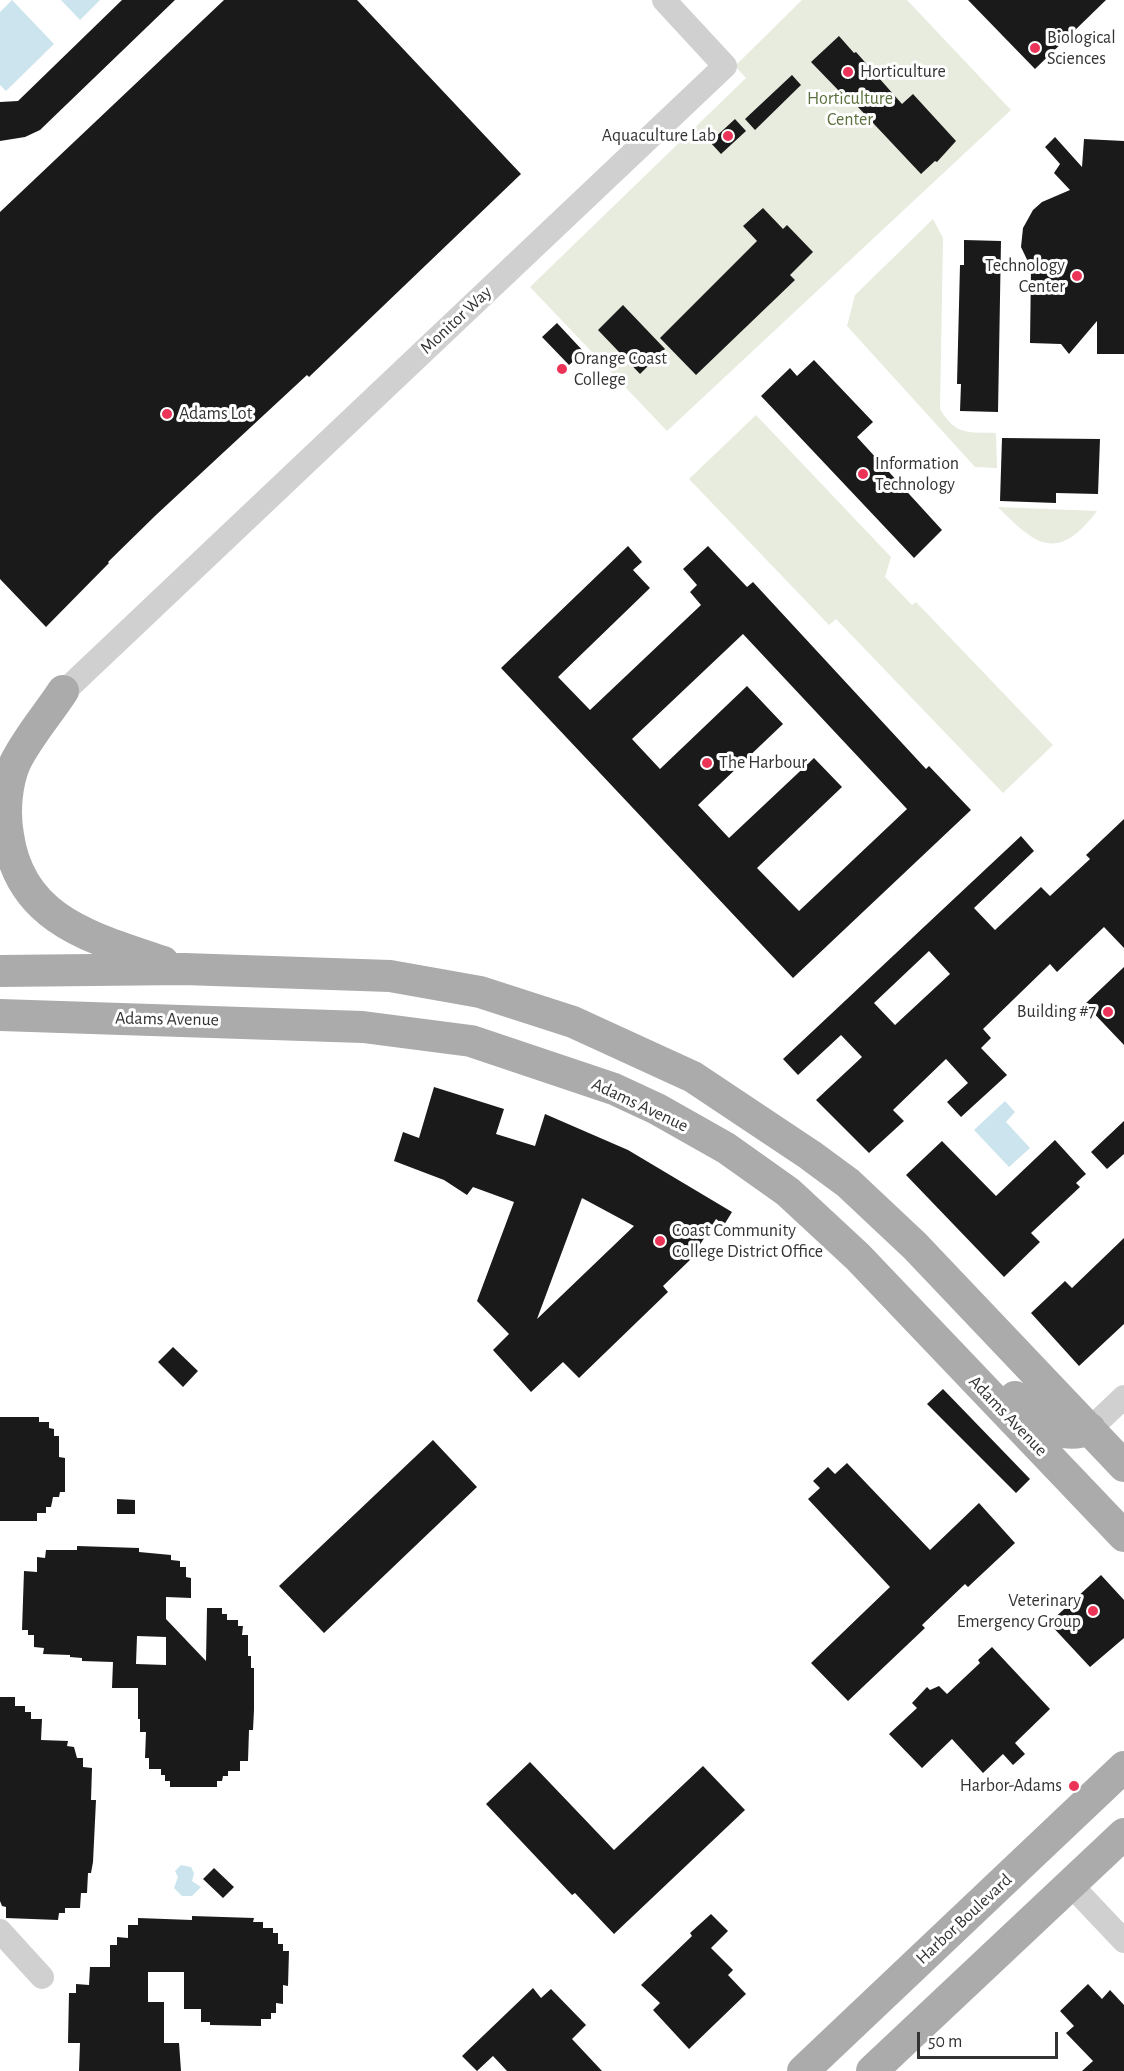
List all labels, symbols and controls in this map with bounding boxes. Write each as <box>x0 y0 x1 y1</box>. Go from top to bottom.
place label: Biological Sciences <box>1047 27 1116 70</box>
marker: Biological Sciences <box>1028 41 1042 55</box>
place label: Horticulture <box>860 61 946 83</box>
marker: Horticulture <box>841 65 855 79</box>
park label: Horticulture Center <box>807 88 893 130</box>
place label: Aquaculture Lab <box>602 125 716 147</box>
marker: Aquaculture Lab <box>721 129 735 143</box>
place label: Technology Center <box>985 255 1065 298</box>
marker: Technology Center <box>1070 269 1084 283</box>
street label: Monitor Way <box>416 281 496 359</box>
place label: Orange Coast College <box>574 348 667 391</box>
marker: Orange Coast College <box>555 362 569 376</box>
place label: Adams Lot <box>179 403 252 425</box>
marker: Adams Lot <box>160 407 174 421</box>
place label: Information Technology <box>875 453 959 496</box>
marker: Information Technology <box>856 467 870 481</box>
place label: The Harbour <box>719 752 807 774</box>
marker: The Harbour <box>700 756 714 770</box>
place label: Building #7 <box>1017 1001 1096 1023</box>
marker: Building #7 <box>1101 1005 1115 1019</box>
street label: Adams Avenue <box>115 1007 219 1031</box>
street label: Adams Avenue <box>588 1073 692 1137</box>
place label: Coast Community College District Office <box>672 1220 823 1262</box>
marker: Coast Community College District Office <box>653 1234 667 1248</box>
street label: Adams Avenue <box>964 1371 1052 1461</box>
place label: Veterinary Emergency Group <box>957 1590 1081 1632</box>
marker: Veterinary Emergency Group <box>1086 1604 1100 1618</box>
place label: Harbor-Adams <box>960 1775 1062 1797</box>
marker: Harbor-Adams <box>1067 1779 1081 1793</box>
street label: Harbor Boulevard <box>911 1869 1017 1969</box>
scale bar <box>920 2020 1061 2058</box>
text: 50 m <box>928 2033 962 2051</box>

